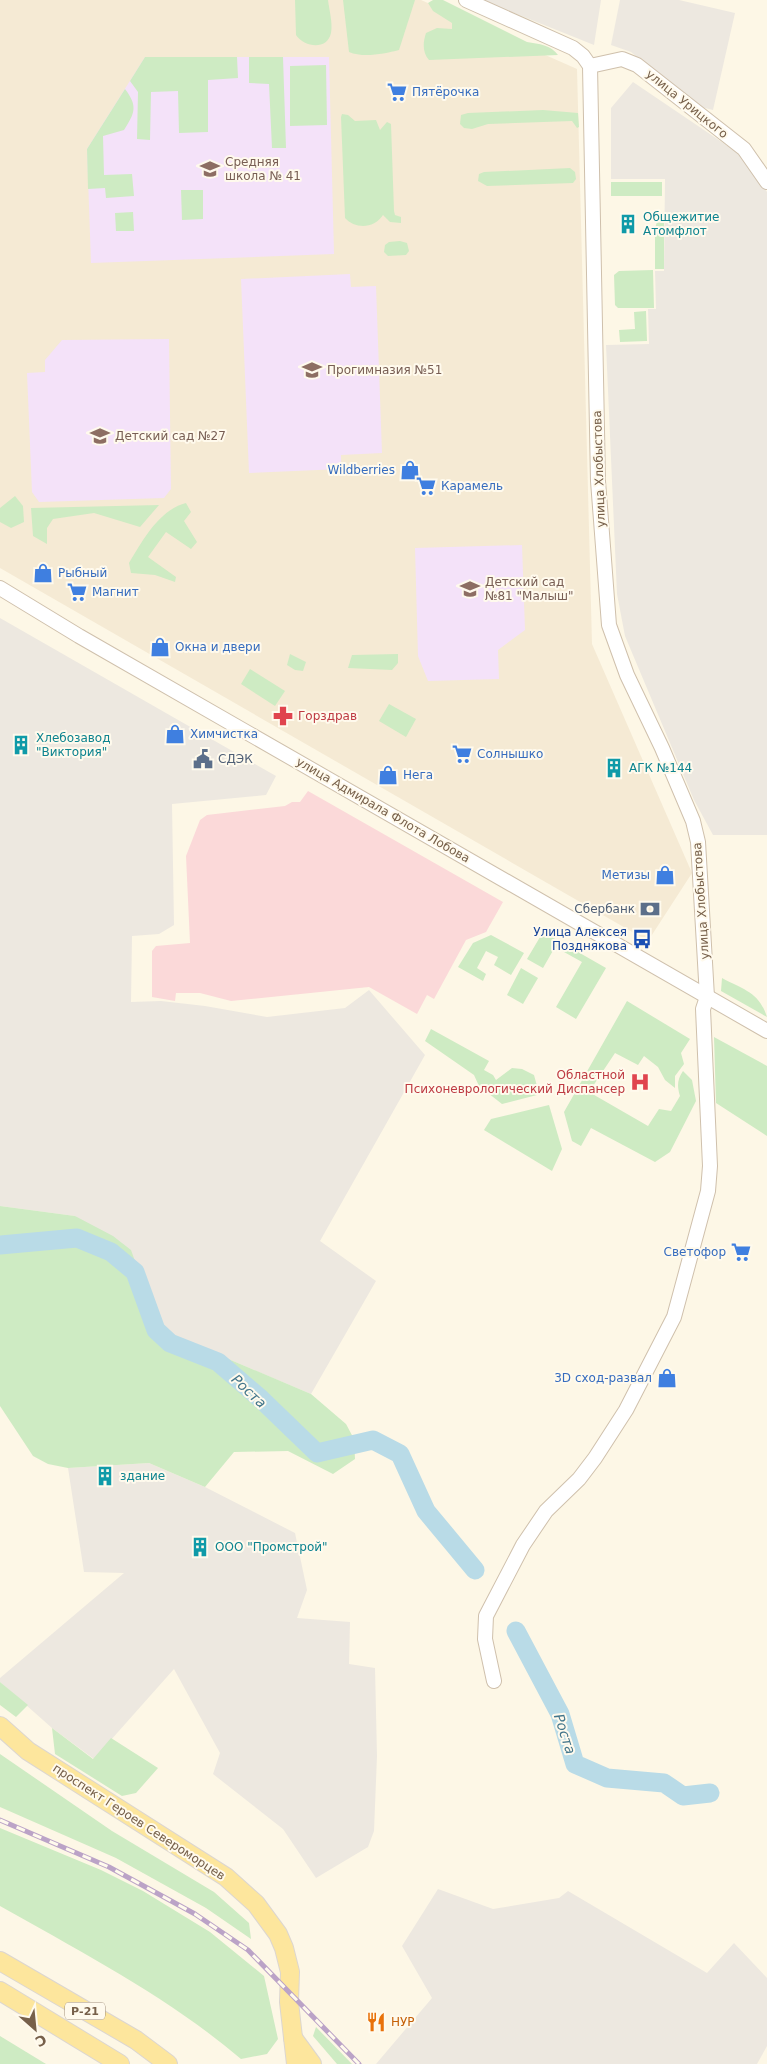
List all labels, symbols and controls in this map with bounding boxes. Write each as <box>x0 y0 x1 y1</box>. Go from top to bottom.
street label: улица Урицкого <box>643 67 731 141</box>
supermarket icon: Пятёрочка <box>386 81 408 103</box>
place label: Пятёрочка <box>412 85 479 99</box>
place label: Средняя школа № 41 <box>225 155 301 183</box>
school or university icon: Средняя школа № 41 <box>199 158 221 180</box>
place label: Общежитие Атомфлот <box>643 210 719 238</box>
building icon: Общежитие Атомфлот <box>617 213 639 235</box>
school or university icon: Прогимназия №51 <box>301 359 323 381</box>
place label: Прогимназия №51 <box>327 363 442 377</box>
street label: улица Хлобыстова <box>590 410 608 528</box>
school or university icon: Детский сад №27 <box>89 425 111 447</box>
place label: Детский сад №27 <box>115 429 226 443</box>
shop icon: Wildberries <box>399 459 421 481</box>
place label: Wildberries <box>327 463 395 477</box>
supermarket icon: Карамель <box>415 475 437 497</box>
place label: Карамель <box>441 479 503 493</box>
shop icon: Рыбный <box>32 562 54 584</box>
place label: Рыбный <box>58 566 107 580</box>
place label: Детский сад №81 "Малыш" <box>485 575 573 603</box>
school or university icon: Детский сад №81 "Малыш" <box>459 578 481 600</box>
supermarket icon: Магнит <box>66 581 88 603</box>
place label: Магнит <box>92 585 139 599</box>
shop icon: Окна и двери <box>149 636 171 658</box>
place label: Окна и двери <box>175 640 261 654</box>
pharmacy icon: Горздрав <box>272 705 294 727</box>
place label: Горздрав <box>298 709 357 723</box>
shop icon: Химчистка <box>164 723 186 745</box>
place label: Химчистка <box>190 727 258 741</box>
place label: Хлебозавод "Виктория" <box>36 731 110 759</box>
building icon: Хлебозавод "Виктория" <box>10 734 32 756</box>
supermarket icon: Солнышко <box>451 743 473 765</box>
place label: Солнышко <box>477 747 543 761</box>
public building icon: СДЭК <box>192 748 214 770</box>
place label: СДЭК <box>218 752 253 766</box>
street label: улица Адмирала Флота Лобова <box>294 754 472 866</box>
building icon: АГК №144 <box>603 757 625 779</box>
place label: АГК №144 <box>629 761 692 775</box>
shop icon: Нега <box>377 764 399 786</box>
place label: Нега <box>403 768 433 782</box>
street label: улица Хлобыстова <box>690 842 712 960</box>
shop icon: Метизы <box>654 864 676 886</box>
place label: Метизы <box>602 868 650 882</box>
bank icon: Сбербанк <box>639 898 661 920</box>
place label: Сбербанк <box>574 902 635 916</box>
place label: Улица Алексея Позднякова <box>533 925 627 953</box>
bus stop icon: Улица Алексея Позднякова <box>631 928 653 950</box>
place label: Областной Психоневрологический Диспансер <box>405 1068 625 1096</box>
hospital icon: Областной Психоневрологический Диспансер <box>629 1071 651 1093</box>
supermarket icon: Светофор <box>730 1241 752 1263</box>
place label: Светофор <box>664 1245 726 1259</box>
shop icon: 3D сход-развал <box>656 1367 678 1389</box>
water label: Роста <box>228 1371 270 1411</box>
place label: 3D сход-развал <box>554 1371 652 1385</box>
building icon: здание <box>94 1465 116 1487</box>
place label: здание <box>120 1469 165 1483</box>
building icon: ООО "Промстрой" <box>189 1536 211 1558</box>
place label: ООО "Промстрой" <box>215 1540 328 1554</box>
water label: Роста <box>551 1712 579 1756</box>
street label: проспект Героев Североморцев <box>50 1761 228 1883</box>
road number: Р-21 <box>65 2002 105 2020</box>
north arrow <box>10 2004 60 2054</box>
restaurant icon: НУР <box>365 2011 387 2033</box>
place label: НУР <box>391 2015 415 2029</box>
text: С <box>33 2031 49 2050</box>

